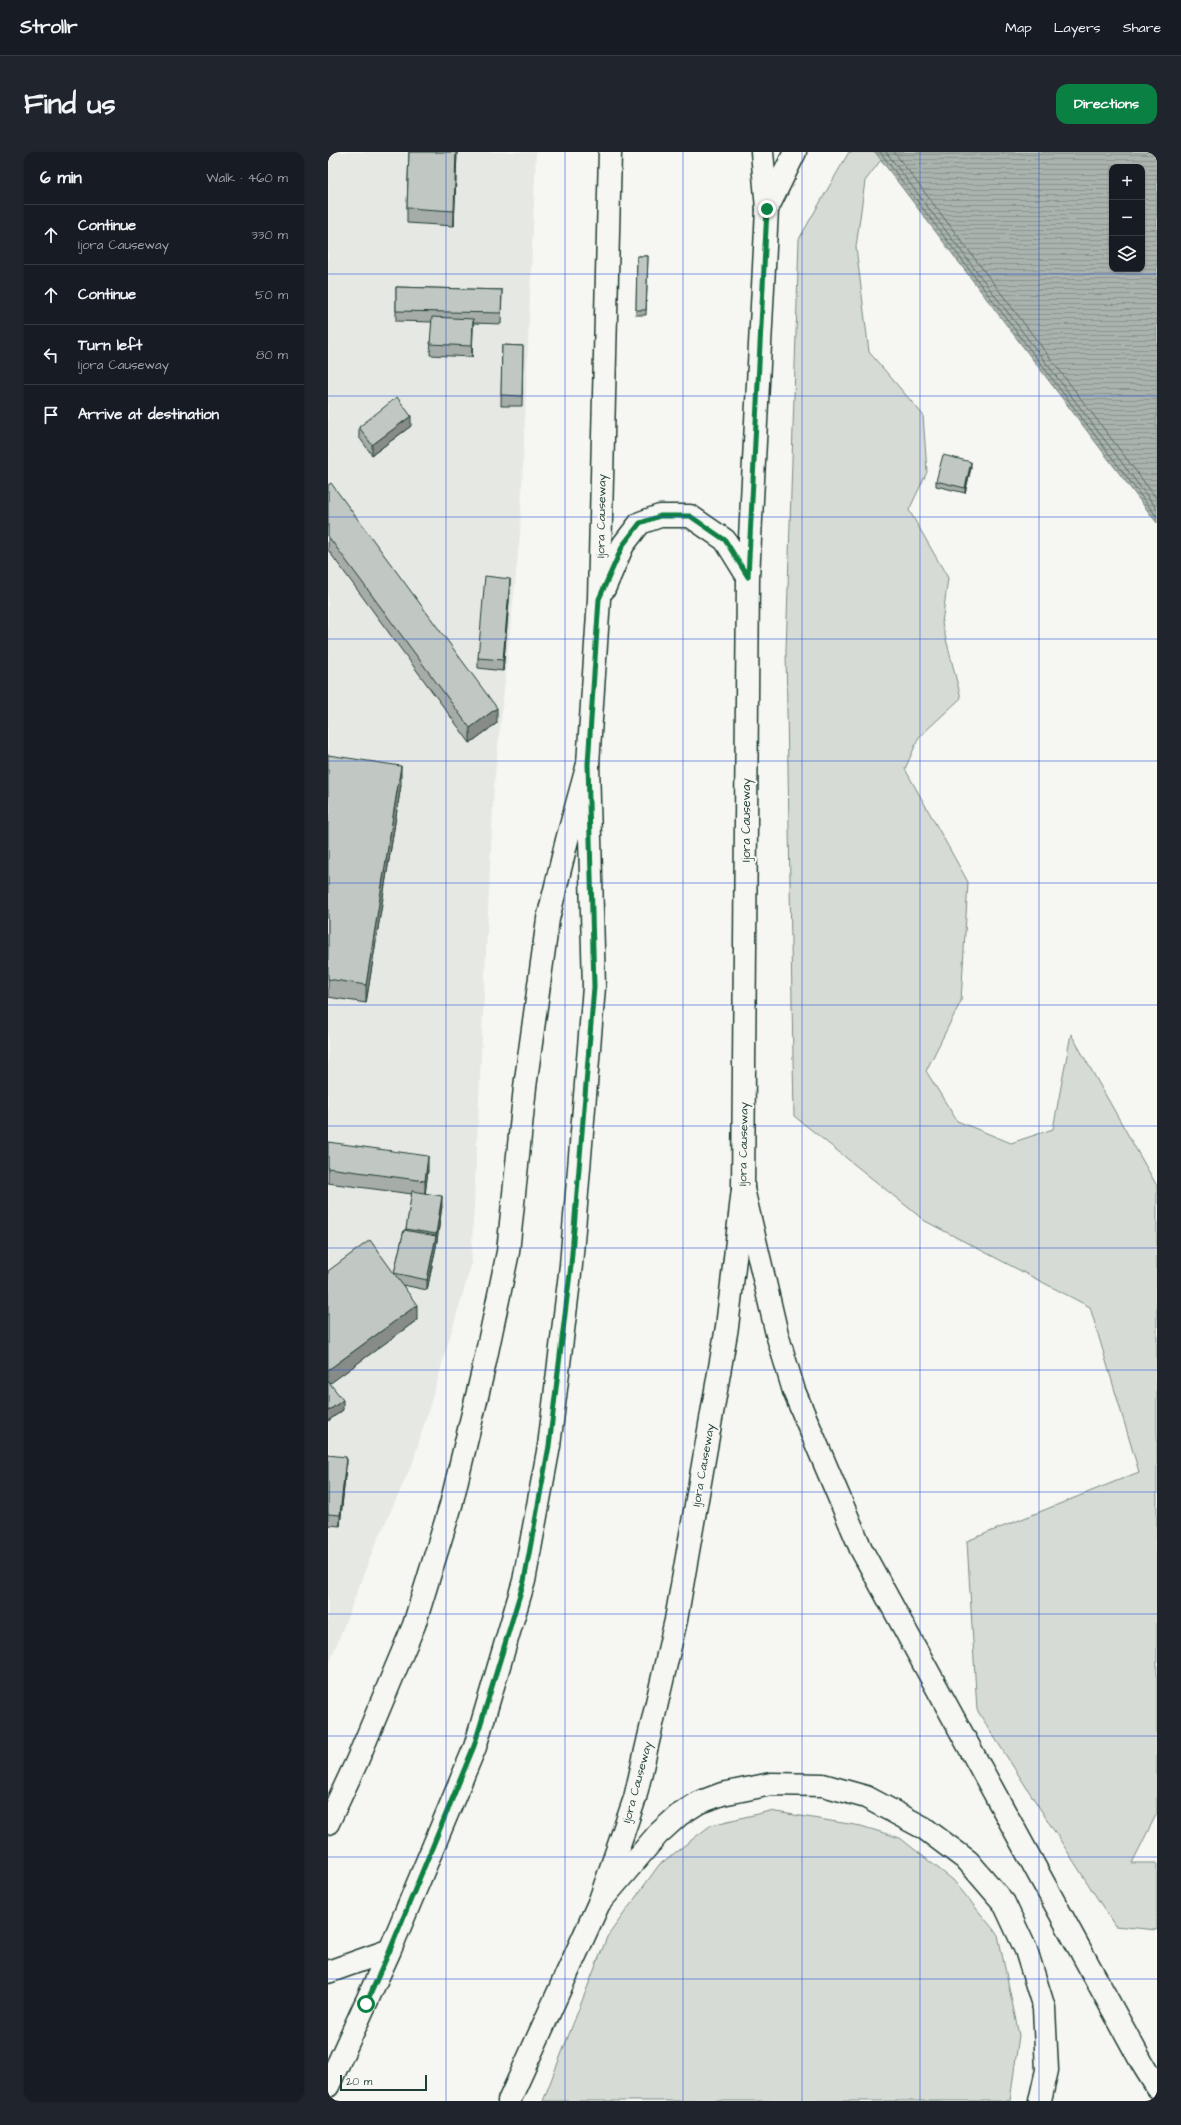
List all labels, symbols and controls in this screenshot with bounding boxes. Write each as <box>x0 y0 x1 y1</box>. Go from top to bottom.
text: Strollr <box>20 14 78 41</box>
text: Map <box>1005 18 1032 38</box>
text: Layers <box>1054 18 1101 38</box>
text: Share <box>1123 18 1161 38</box>
button: Directions <box>1056 84 1157 124</box>
text: Find us <box>24 85 115 124</box>
map controls <box>1109 164 1145 272</box>
button: + <box>1109 164 1145 200</box>
text: 6 min <box>40 166 82 190</box>
text: Walk · 460 m <box>206 169 288 187</box>
route end <box>758 200 776 218</box>
button: − <box>1109 200 1145 236</box>
text: Continue <box>78 215 136 236</box>
icon: ahead <box>40 224 62 246</box>
text: 330 m <box>251 226 288 244</box>
text: Ijora Causeway <box>78 236 169 254</box>
button: layers <box>1109 236 1145 272</box>
icon: ahead <box>40 284 62 306</box>
text: Continue <box>78 284 136 305</box>
text: 50 m <box>255 286 288 304</box>
text: Turn left <box>78 335 142 356</box>
icon: left <box>40 344 62 366</box>
text: 80 m <box>256 346 288 364</box>
text: Ijora Causeway <box>78 356 169 374</box>
icon: arrive <box>40 404 62 426</box>
text: Arrive at destination <box>78 404 219 425</box>
street label: Ijora Causeway <box>592 474 612 558</box>
street label: Ijora Causeway <box>738 778 756 862</box>
street label: Ijora Causeway <box>734 1102 754 1186</box>
street label: Ijora Causeway <box>688 1422 720 1508</box>
street label: Ijora Causeway <box>618 1739 658 1825</box>
route start <box>357 1995 375 2013</box>
scale bar <box>340 2073 427 2092</box>
text: 20 m <box>346 2074 372 2089</box>

